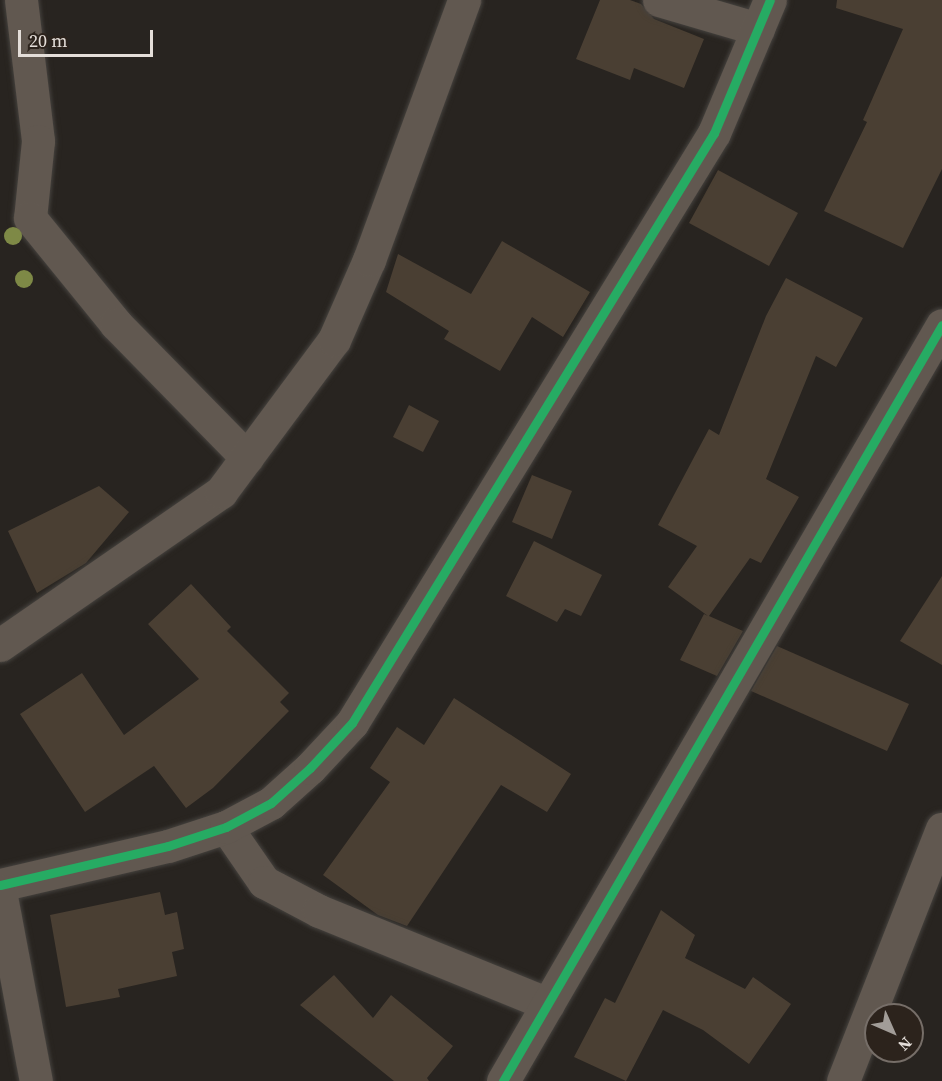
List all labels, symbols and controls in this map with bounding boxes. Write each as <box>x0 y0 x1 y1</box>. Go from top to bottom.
scale bar <box>21 18 156 56</box>
text: 20 m <box>29 28 67 53</box>
north arrow <box>864 1003 924 1063</box>
text: N <box>893 1032 917 1056</box>

